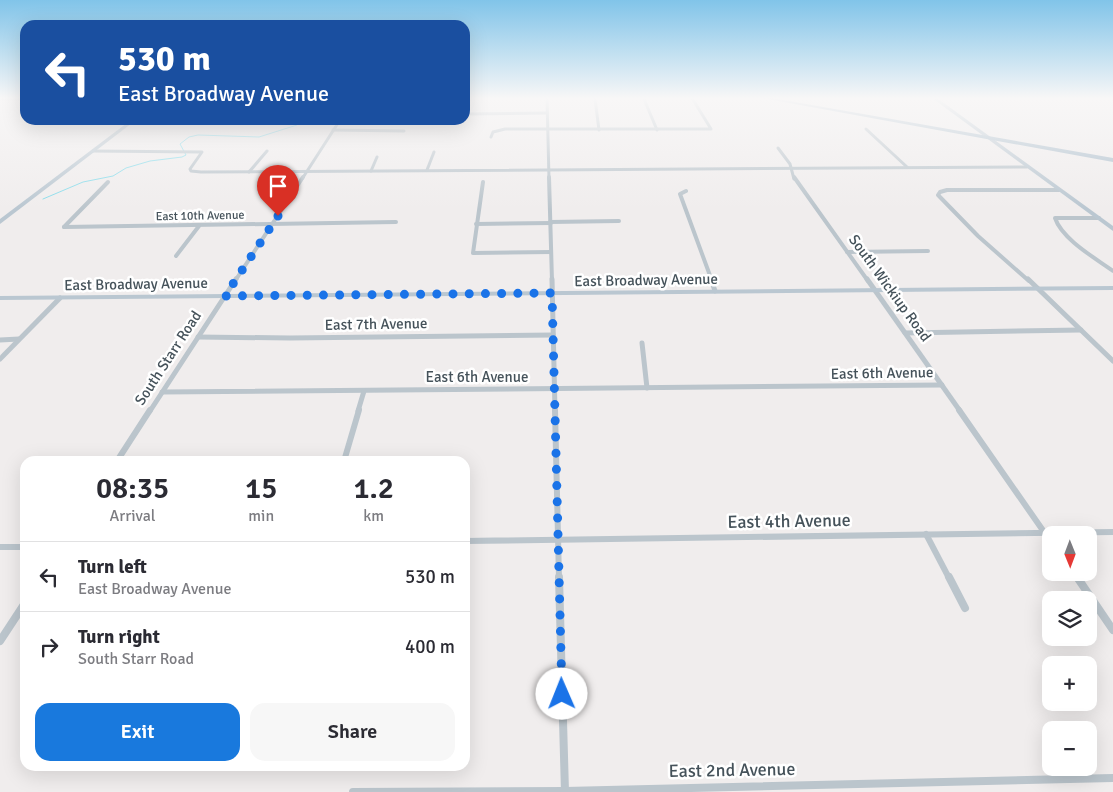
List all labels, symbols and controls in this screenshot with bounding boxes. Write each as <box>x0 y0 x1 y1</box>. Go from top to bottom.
text: 530 m <box>118 37 211 80</box>
icon: left <box>35 40 100 105</box>
text: East Broadway Avenue <box>118 80 329 107</box>
pin <box>257 165 299 216</box>
icon: arrive <box>264 172 292 200</box>
street label: East 10th Avenue <box>156 208 244 224</box>
street label: South Wickiup Road <box>845 231 935 345</box>
street label: East Broadway Avenue <box>574 270 718 290</box>
street label: East Broadway Avenue <box>64 274 208 294</box>
street label: South Starr Road <box>131 307 205 408</box>
street label: East 7th Avenue <box>324 314 428 334</box>
street label: East 6th Avenue <box>830 363 934 383</box>
street label: East 6th Avenue <box>426 368 528 386</box>
text: 08:35 <box>96 470 169 507</box>
text: 15 <box>245 470 277 507</box>
text: 1.2 <box>353 470 394 507</box>
text: Arrival <box>109 506 156 526</box>
text: min <box>248 506 274 526</box>
text: km <box>363 506 384 526</box>
street label: East 4th Avenue <box>727 509 851 533</box>
north arrow <box>1042 526 1098 581</box>
map controls <box>1042 526 1097 776</box>
text: Turn left <box>78 555 147 579</box>
icon: left <box>35 563 63 591</box>
text: 530 m <box>405 565 455 589</box>
text: East Broadway Avenue <box>78 579 231 599</box>
button: layers <box>1042 591 1097 646</box>
text: Turn right <box>78 625 160 649</box>
icon: right <box>35 633 63 661</box>
text: 400 m <box>405 635 455 659</box>
text: South Starr Road <box>78 649 194 669</box>
button: + <box>1042 656 1097 711</box>
position arrow <box>535 667 587 719</box>
button: Exit <box>35 703 240 761</box>
button: Share <box>250 703 455 761</box>
button: − <box>1042 721 1097 776</box>
street label: East 2nd Avenue <box>668 758 796 782</box>

